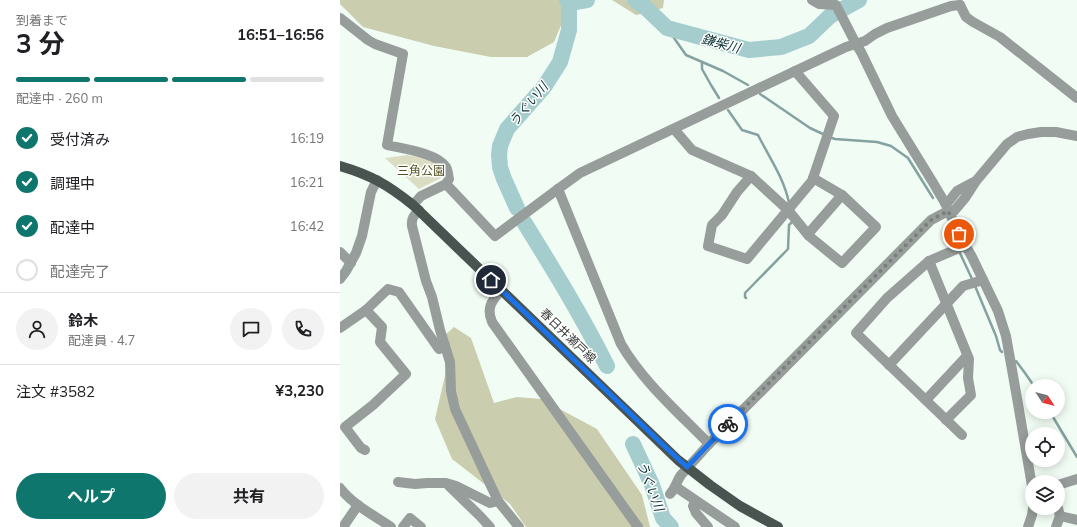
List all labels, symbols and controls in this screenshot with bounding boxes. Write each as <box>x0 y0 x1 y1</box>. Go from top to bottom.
text: 到着まで <box>16 12 68 28</box>
text: 16:51–16:56 <box>237 25 324 44</box>
text: 3 分 <box>16 27 65 60</box>
water label: 鎌柴川 <box>700 30 744 56</box>
water label: うぐい川 <box>505 77 552 129</box>
text: 配達中 · 260 m <box>16 90 103 106</box>
icon: check <box>16 127 38 149</box>
text: 受付済み <box>50 130 110 149</box>
text: 16:19 <box>290 130 324 146</box>
park label: 三角公園 <box>397 163 445 178</box>
icon: check <box>16 171 38 193</box>
text: 調理中 <box>50 174 95 193</box>
text: 16:21 <box>290 174 324 190</box>
icon: check <box>16 215 38 237</box>
pin <box>942 217 976 251</box>
text: 配達中 <box>50 218 95 237</box>
text: 16:42 <box>290 218 324 234</box>
icon: bag <box>948 223 970 245</box>
text: 配達完了 <box>50 262 110 281</box>
pin <box>474 263 508 297</box>
icon: home <box>480 269 502 291</box>
street label: 春日井瀬戸線 <box>537 305 599 366</box>
button: person <box>16 308 58 350</box>
button: chat <box>230 308 272 350</box>
button: phone <box>282 308 324 350</box>
text: 鈴木 <box>68 311 98 330</box>
text: 配達員 · 4.7 <box>68 332 135 348</box>
north arrow <box>1025 379 1065 419</box>
map controls <box>1025 379 1065 515</box>
text: ¥3,230 <box>275 381 324 400</box>
text: 注文 #3582 <box>16 382 95 401</box>
courier <box>708 404 748 444</box>
icon: bike <box>717 413 739 435</box>
button: locate <box>1025 427 1065 467</box>
water label: うぐい川 <box>634 459 669 515</box>
button: ヘルプ <box>16 473 166 519</box>
button: 共有 <box>174 473 324 519</box>
button: layers <box>1025 475 1065 515</box>

